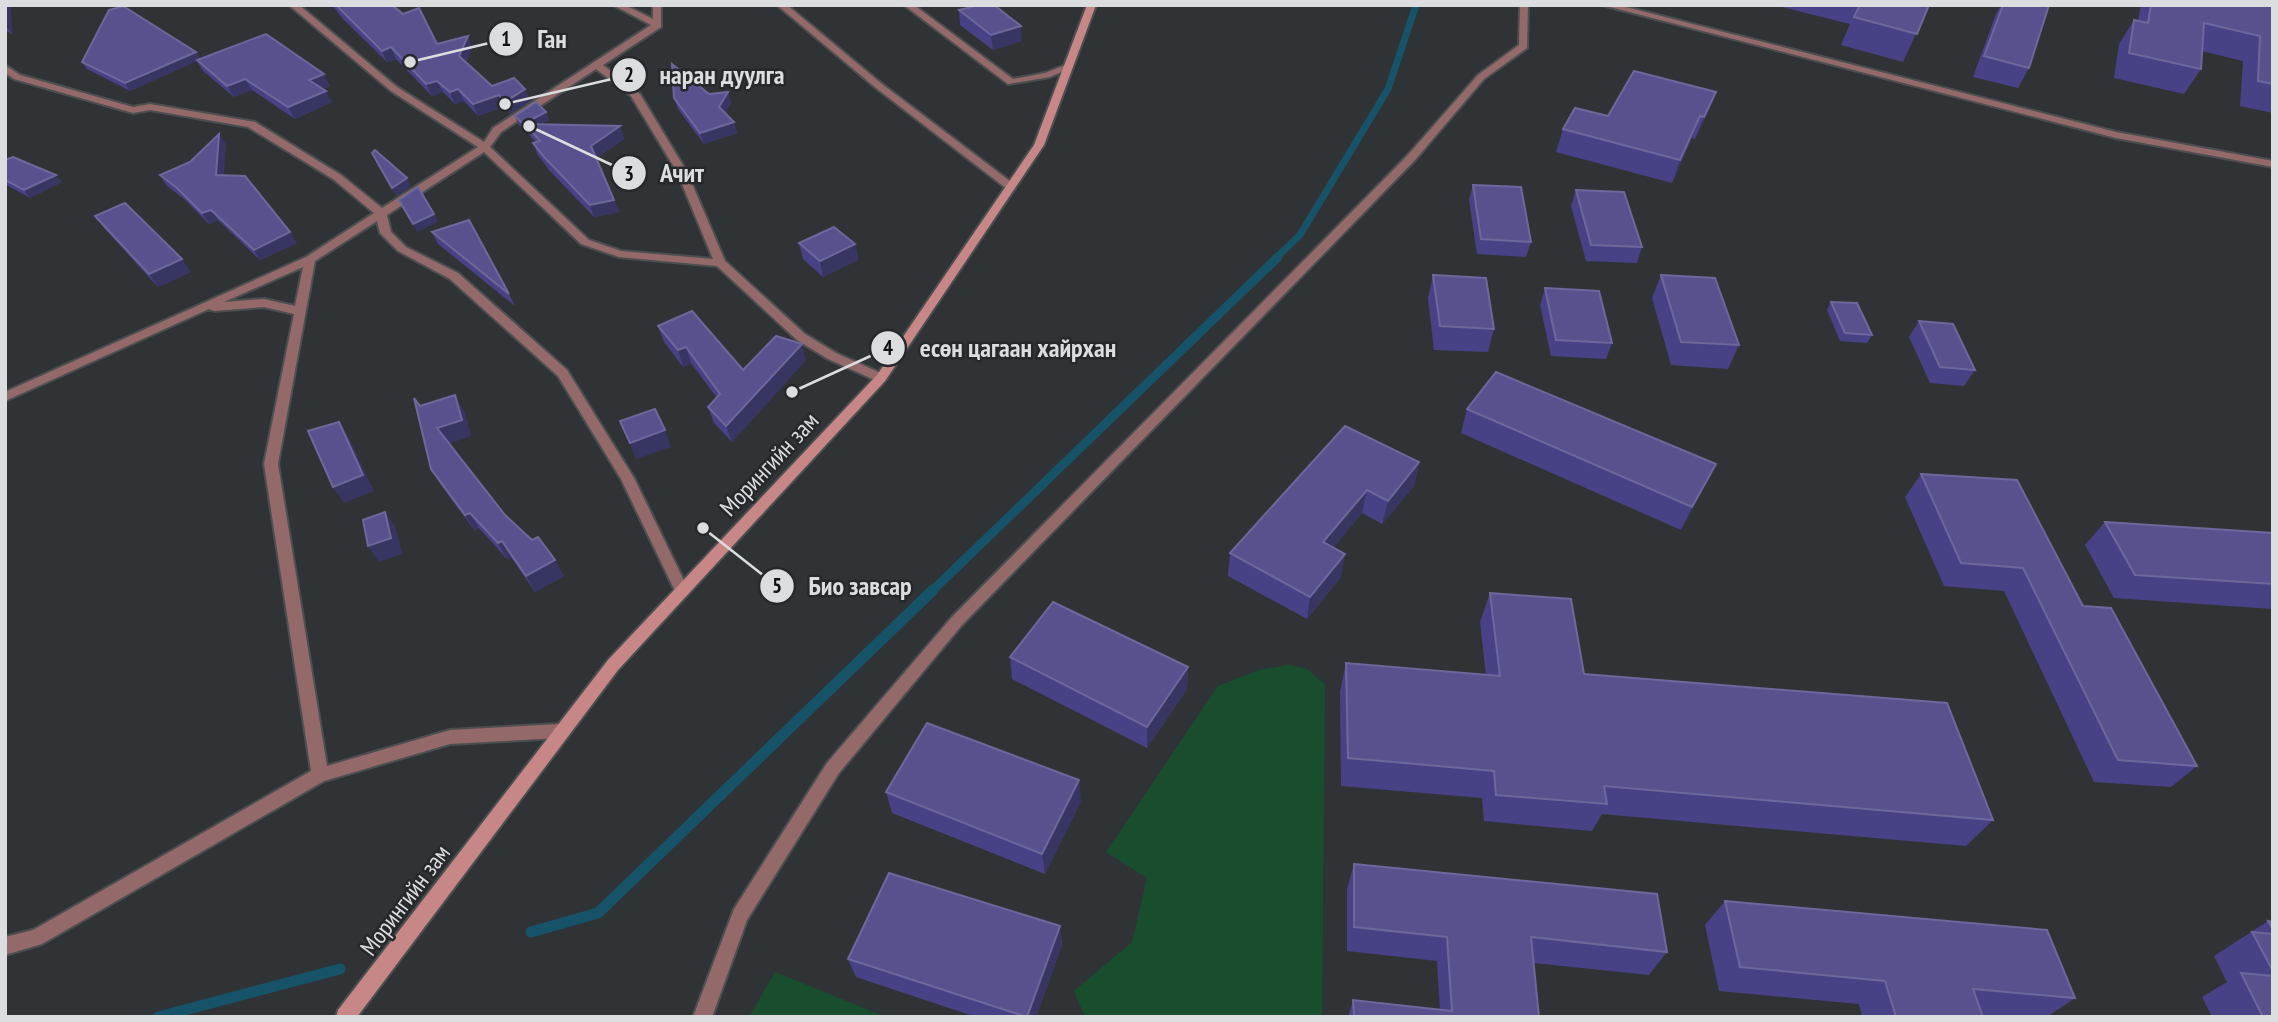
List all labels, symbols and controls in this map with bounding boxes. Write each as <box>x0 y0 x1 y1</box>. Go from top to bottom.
callout: Ган <box>489 15 581 62</box>
text: Ган <box>537 22 567 55</box>
text: 1 <box>501 25 511 52</box>
callout: наран дуулга <box>611 51 799 98</box>
text: наран дуулга <box>660 58 784 91</box>
text: 2 <box>624 61 634 88</box>
callout: Ачит <box>611 150 718 197</box>
text: Ачит <box>659 156 704 189</box>
text: 3 <box>624 160 634 187</box>
callout: есөн цагаан хайрхан <box>871 324 1130 371</box>
text: есөн цагаан хайрхан <box>920 331 1116 364</box>
text: 4 <box>883 334 893 361</box>
street label: Морингийн зам <box>713 405 825 523</box>
callout: Био завсар <box>759 563 925 610</box>
text: Био завсар <box>808 569 912 602</box>
text: 5 <box>772 572 782 599</box>
street label: Морингийн зам <box>353 838 457 962</box>

